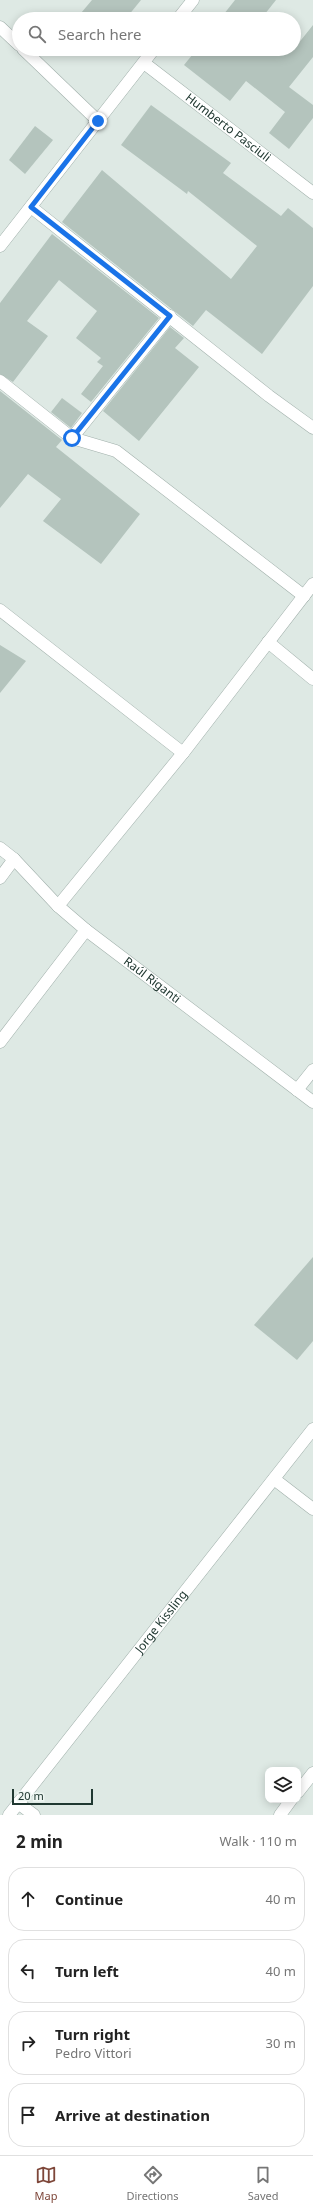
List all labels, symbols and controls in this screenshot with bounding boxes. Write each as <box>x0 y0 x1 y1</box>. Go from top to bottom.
search box <box>12 12 301 56</box>
icon: search <box>26 23 48 45</box>
text: Search here <box>58 24 141 44</box>
street label: Humberto Pasciuli <box>182 89 275 166</box>
route end <box>89 112 107 130</box>
route start <box>63 429 81 447</box>
street label: Raúl Riganti <box>120 953 184 1007</box>
street label: Jorge Kissling <box>130 1586 191 1657</box>
map controls <box>265 1767 301 1803</box>
button: layers <box>265 1767 301 1803</box>
scale bar <box>12 1787 93 1806</box>
text: 20 m <box>18 1788 44 1803</box>
text: 2 min <box>16 1830 63 1853</box>
text: Walk · 110 m <box>219 1832 297 1850</box>
icon: ahead <box>17 1888 39 1910</box>
text: Continue <box>55 1889 123 1909</box>
text: 40 m <box>266 1890 296 1908</box>
icon: left <box>17 1960 39 1982</box>
text: Turn left <box>55 1961 119 1981</box>
text: 40 m <box>266 1962 296 1980</box>
text: Turn right <box>55 2024 130 2044</box>
icon: right <box>17 2032 39 2054</box>
text: 30 m <box>266 2034 296 2052</box>
text: Pedro Vittori <box>55 2044 132 2062</box>
icon: arrive <box>17 2104 39 2126</box>
text: Arrive at destination <box>55 2105 210 2125</box>
tab: Map <box>35 2164 57 2203</box>
tab: Directions <box>126 2164 179 2203</box>
tab: Saved <box>248 2164 278 2203</box>

